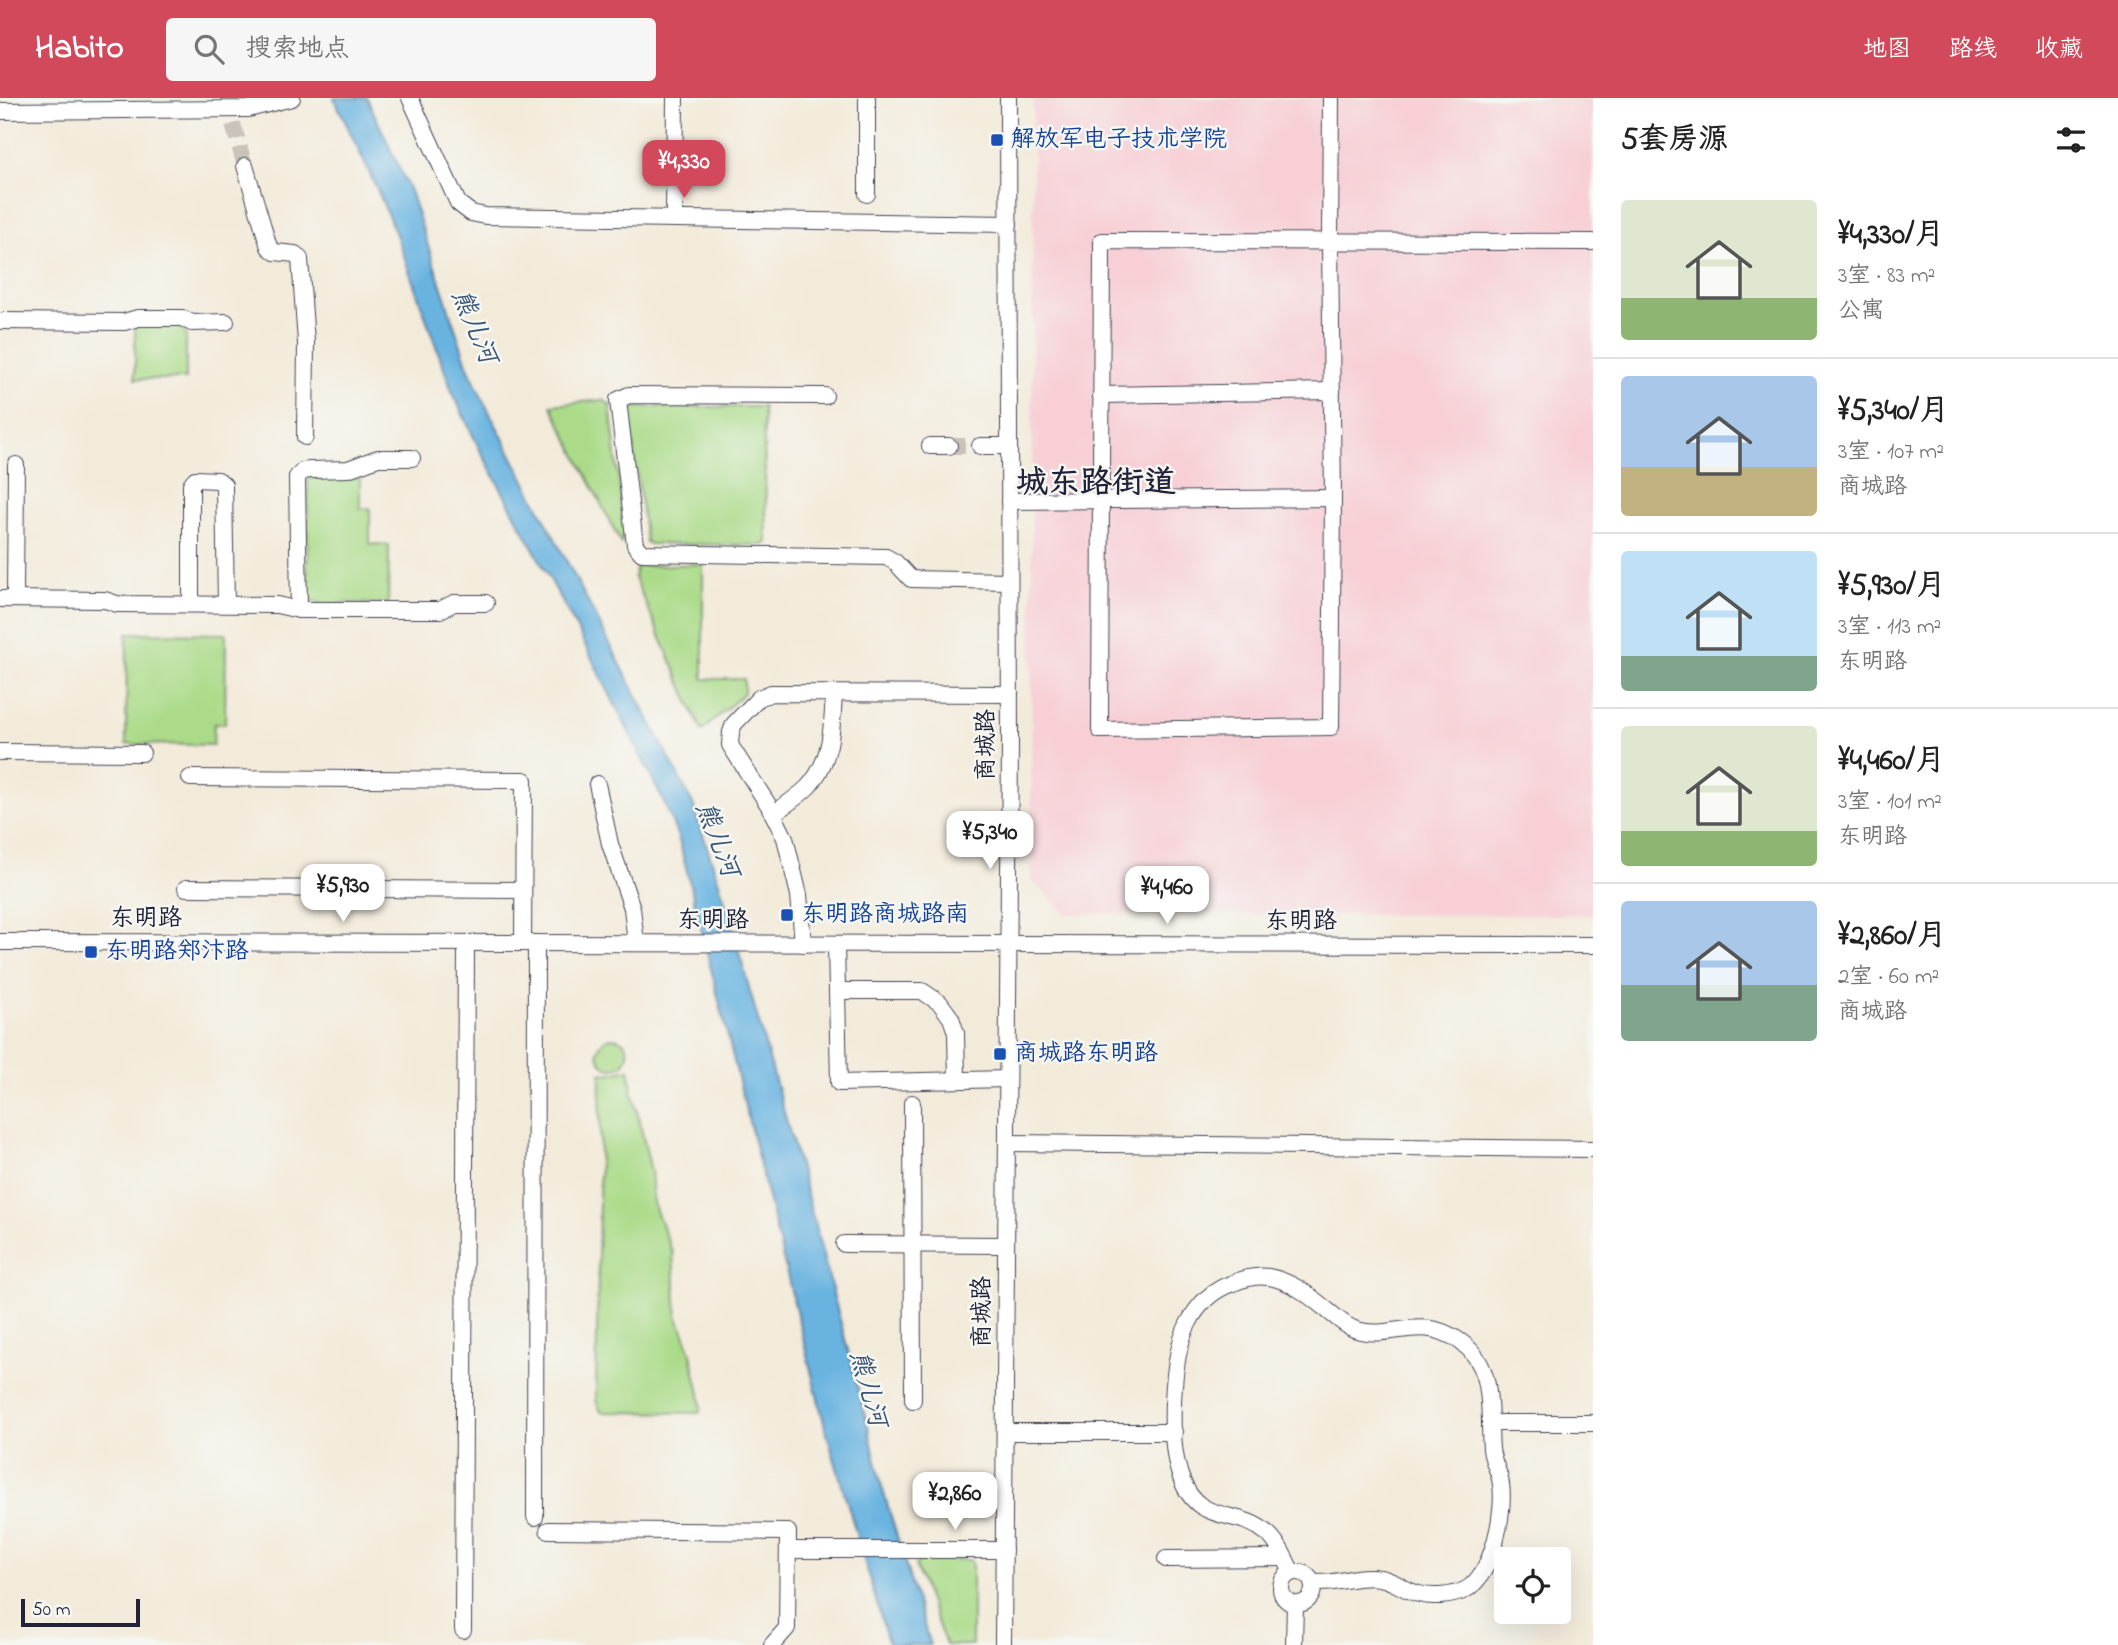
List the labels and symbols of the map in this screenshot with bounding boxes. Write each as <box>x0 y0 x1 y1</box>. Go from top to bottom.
place label: 解放军电子技术学院 <box>1011 123 1227 158</box>
marker: 解放军电子技术学院 <box>989 132 1005 148</box>
pin: ¥4,330 <box>627 140 741 200</box>
water label: 熊儿河 <box>440 284 507 374</box>
district label: 城东路街道 <box>1016 461 1176 508</box>
street label: 商城路 <box>970 709 1005 781</box>
water label: 熊儿河 <box>684 797 749 887</box>
pin: ¥5,340 <box>933 812 1047 871</box>
pin: ¥5,930 <box>286 864 400 924</box>
pin: ¥4,460 <box>1110 866 1224 926</box>
place label: 东明路商城路南 <box>801 898 969 933</box>
street label: 东明路 <box>110 902 182 937</box>
street label: 东明路 <box>677 904 749 939</box>
street label: 东明路 <box>1265 905 1337 940</box>
marker: 东明路商城路南 <box>779 907 795 923</box>
place label: 东明路郑汴路 <box>105 935 249 970</box>
marker: 东明路郑汴路 <box>83 944 99 960</box>
place label: 商城路东明路 <box>1014 1037 1158 1072</box>
marker: 商城路东明路 <box>992 1046 1008 1062</box>
street label: 商城路 <box>966 1276 1001 1348</box>
water label: 熊儿河 <box>839 1346 896 1435</box>
pin: ¥2,860 <box>898 1472 1012 1532</box>
scale bar <box>21 1596 140 1628</box>

